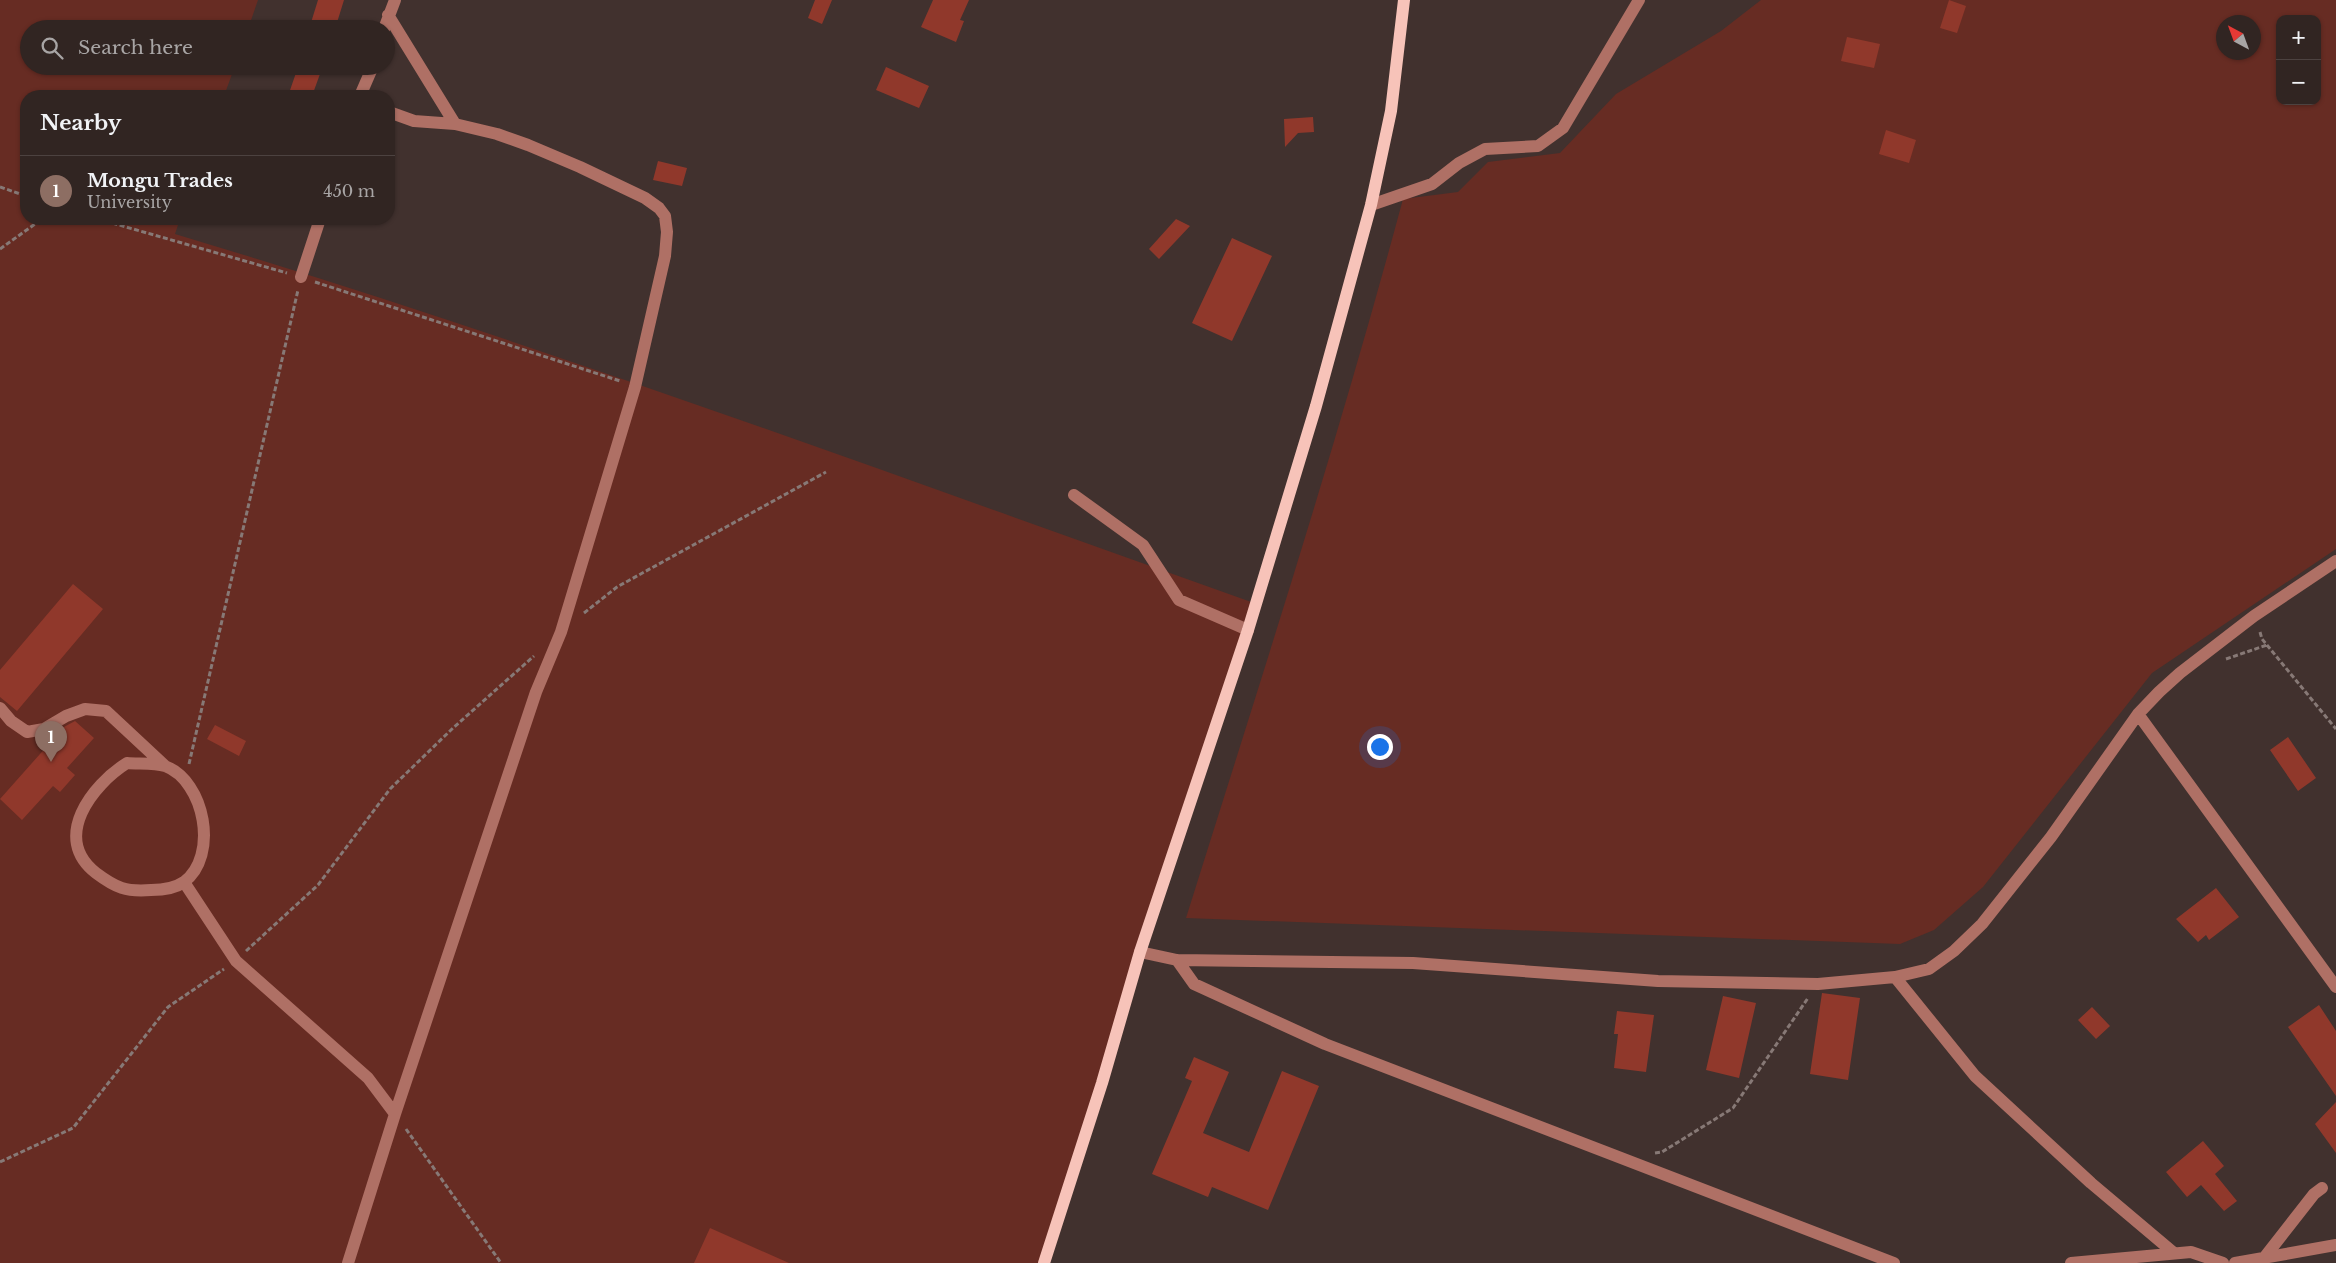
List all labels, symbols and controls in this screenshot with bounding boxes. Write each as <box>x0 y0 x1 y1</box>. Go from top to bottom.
north arrow <box>2216 15 2261 60</box>
map controls <box>2276 15 2321 105</box>
button: + <box>2276 15 2321 60</box>
search box <box>20 20 395 75</box>
icon: search <box>38 34 66 62</box>
text: Search here <box>78 36 193 59</box>
button: − <box>2276 60 2321 105</box>
text: Nearby <box>40 110 121 136</box>
text: Mongu Trades <box>87 169 233 192</box>
text: 1 <box>53 181 59 201</box>
text: 450 m <box>323 181 375 201</box>
text: University <box>87 192 172 212</box>
pin: 1 <box>35 721 67 762</box>
your location <box>1367 734 1393 760</box>

